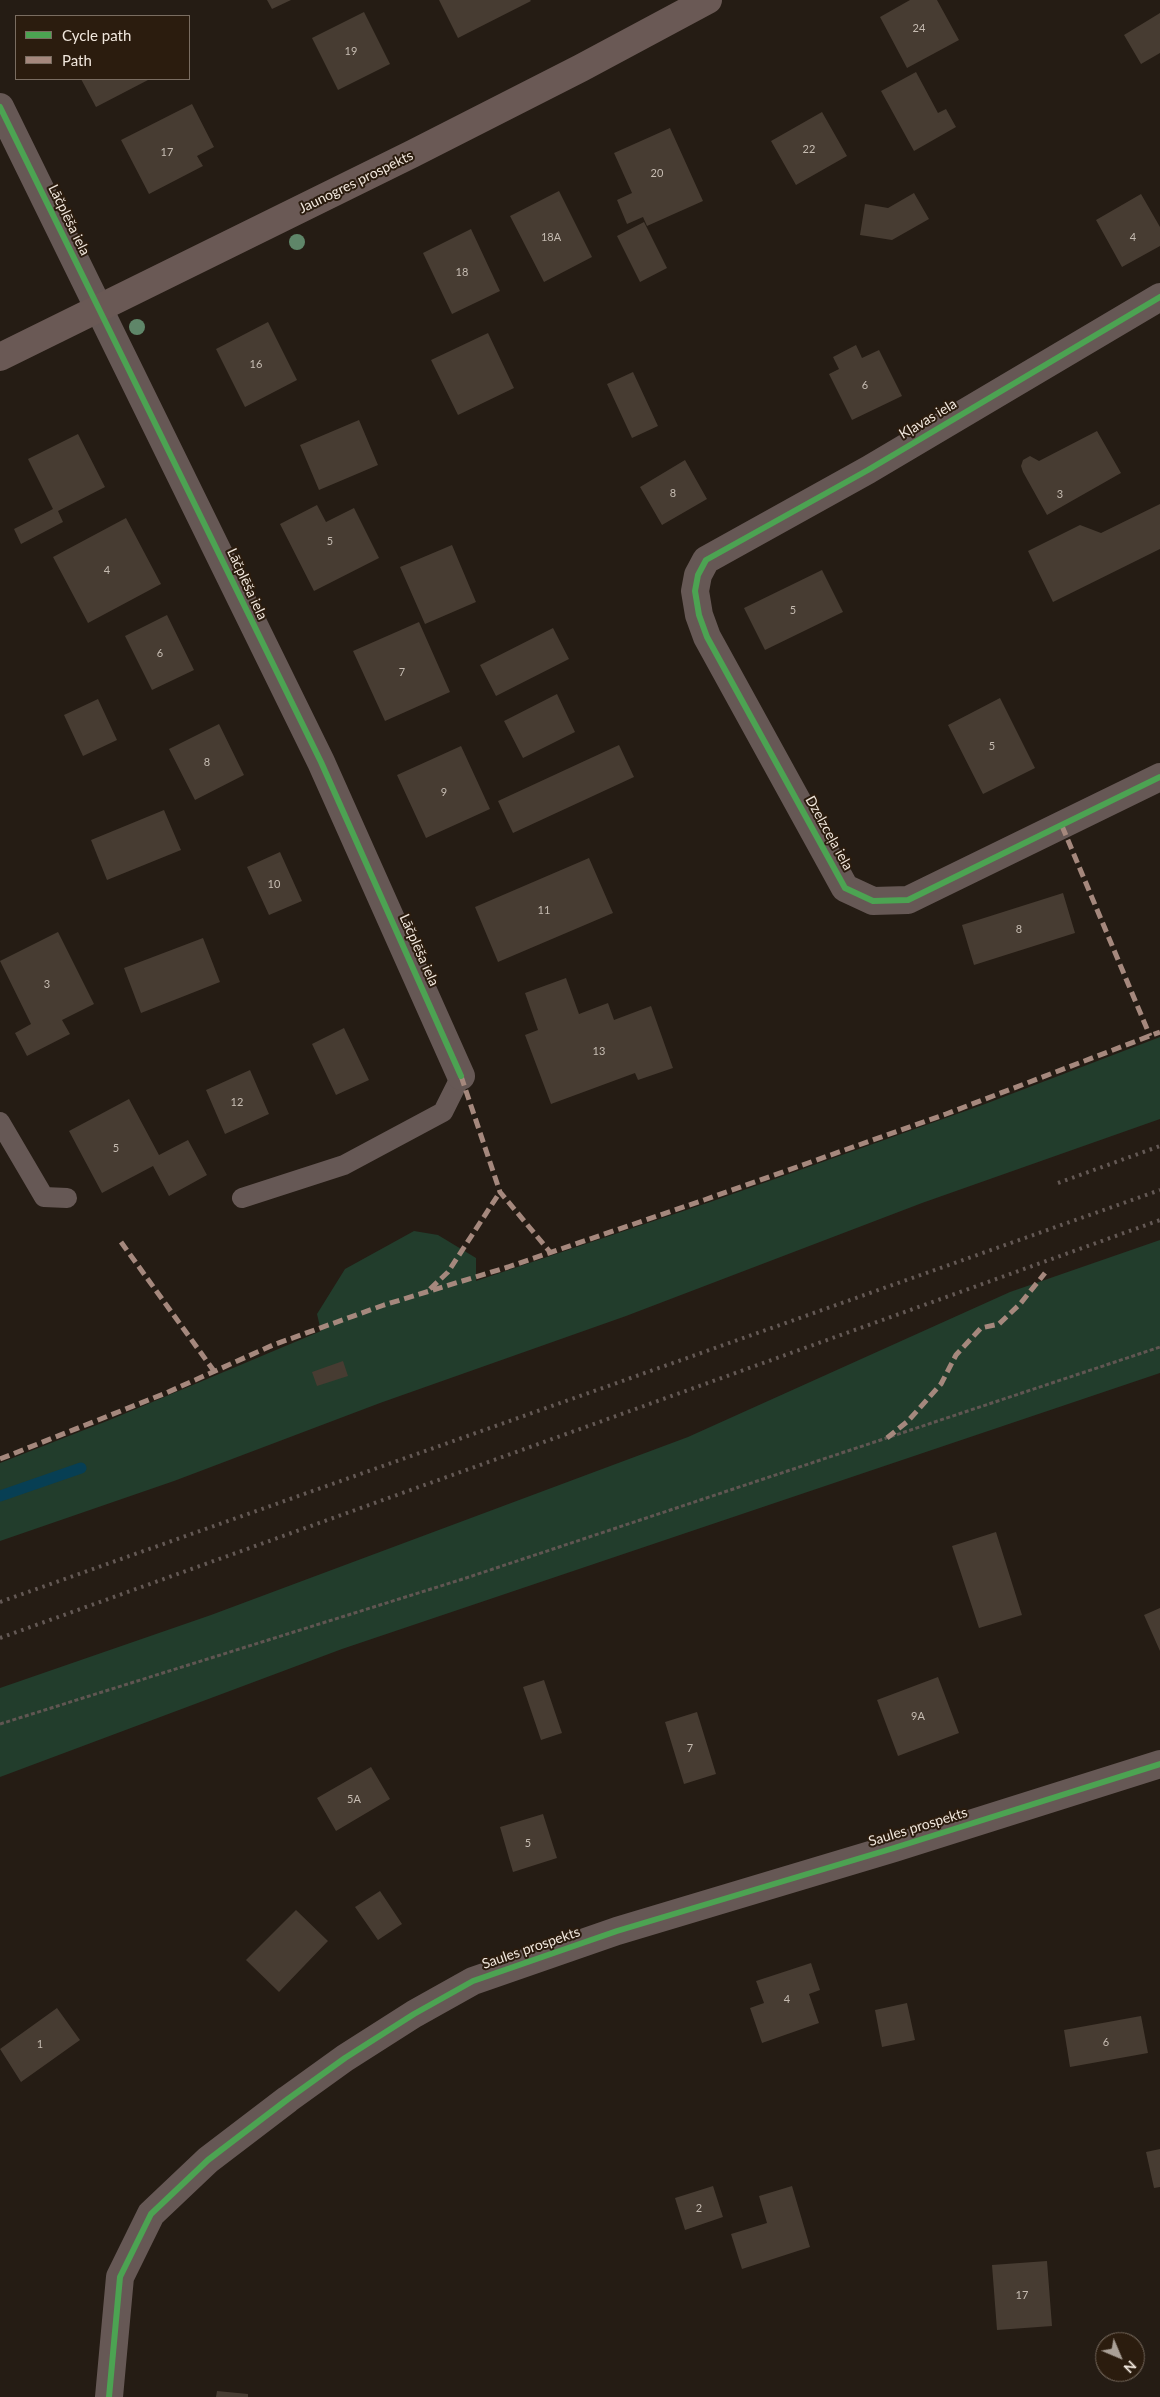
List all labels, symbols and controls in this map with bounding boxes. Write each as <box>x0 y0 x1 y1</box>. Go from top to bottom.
legend <box>15 15 190 80</box>
house number: 24 <box>913 21 925 35</box>
text: Cycle path <box>62 26 131 44</box>
house number: 19 <box>345 44 357 58</box>
text: Path <box>62 51 92 69</box>
house number: 22 <box>803 142 815 156</box>
house number: 17 <box>161 145 173 159</box>
street label: Jaunogres prospekts <box>296 147 416 217</box>
house number: 20 <box>651 166 663 180</box>
street label: Lāčplēša iela <box>45 182 93 258</box>
house number: 18A <box>541 230 561 244</box>
house number: 4 <box>1130 230 1136 244</box>
house number: 18 <box>456 265 468 279</box>
house number: 16 <box>250 357 262 371</box>
house number: 6 <box>862 378 868 392</box>
street label: Kļavas iela <box>896 395 960 443</box>
house number: 8 <box>670 486 676 500</box>
house number: 3 <box>1057 487 1063 501</box>
house number: 5 <box>327 534 333 548</box>
street label: Lāčplēša iela <box>223 546 271 622</box>
house number: 4 <box>104 563 110 577</box>
house number: 5 <box>790 603 796 617</box>
house number: 6 <box>157 646 163 660</box>
house number: 7 <box>399 665 405 679</box>
house number: 5 <box>989 739 995 753</box>
house number: 8 <box>204 755 210 769</box>
house number: 9 <box>441 785 447 799</box>
street label: Dzelzceļa iela <box>802 793 856 873</box>
house number: 10 <box>268 877 280 891</box>
house number: 11 <box>538 903 550 917</box>
street label: Lāčplēša iela <box>396 911 442 989</box>
house number: 8 <box>1016 922 1022 936</box>
house number: 3 <box>44 977 50 991</box>
house number: 13 <box>593 1044 605 1058</box>
house number: 12 <box>231 1095 243 1109</box>
house number: 5 <box>113 1141 119 1155</box>
house number: 9A <box>911 1709 925 1723</box>
house number: 7 <box>687 1741 693 1755</box>
house number: 5A <box>347 1792 361 1806</box>
street label: Saules prospekts <box>866 1804 970 1850</box>
house number: 5 <box>525 1836 531 1850</box>
street label: Saules prospekts <box>480 1923 582 1973</box>
house number: 4 <box>784 1992 790 2006</box>
house number: 6 <box>1103 2035 1109 2049</box>
house number: 1 <box>37 2037 43 2051</box>
house number: 2 <box>696 2201 702 2215</box>
house number: 17 <box>1016 2288 1028 2302</box>
north arrow <box>1095 2332 1145 2382</box>
text: N <box>1120 2357 1140 2377</box>

